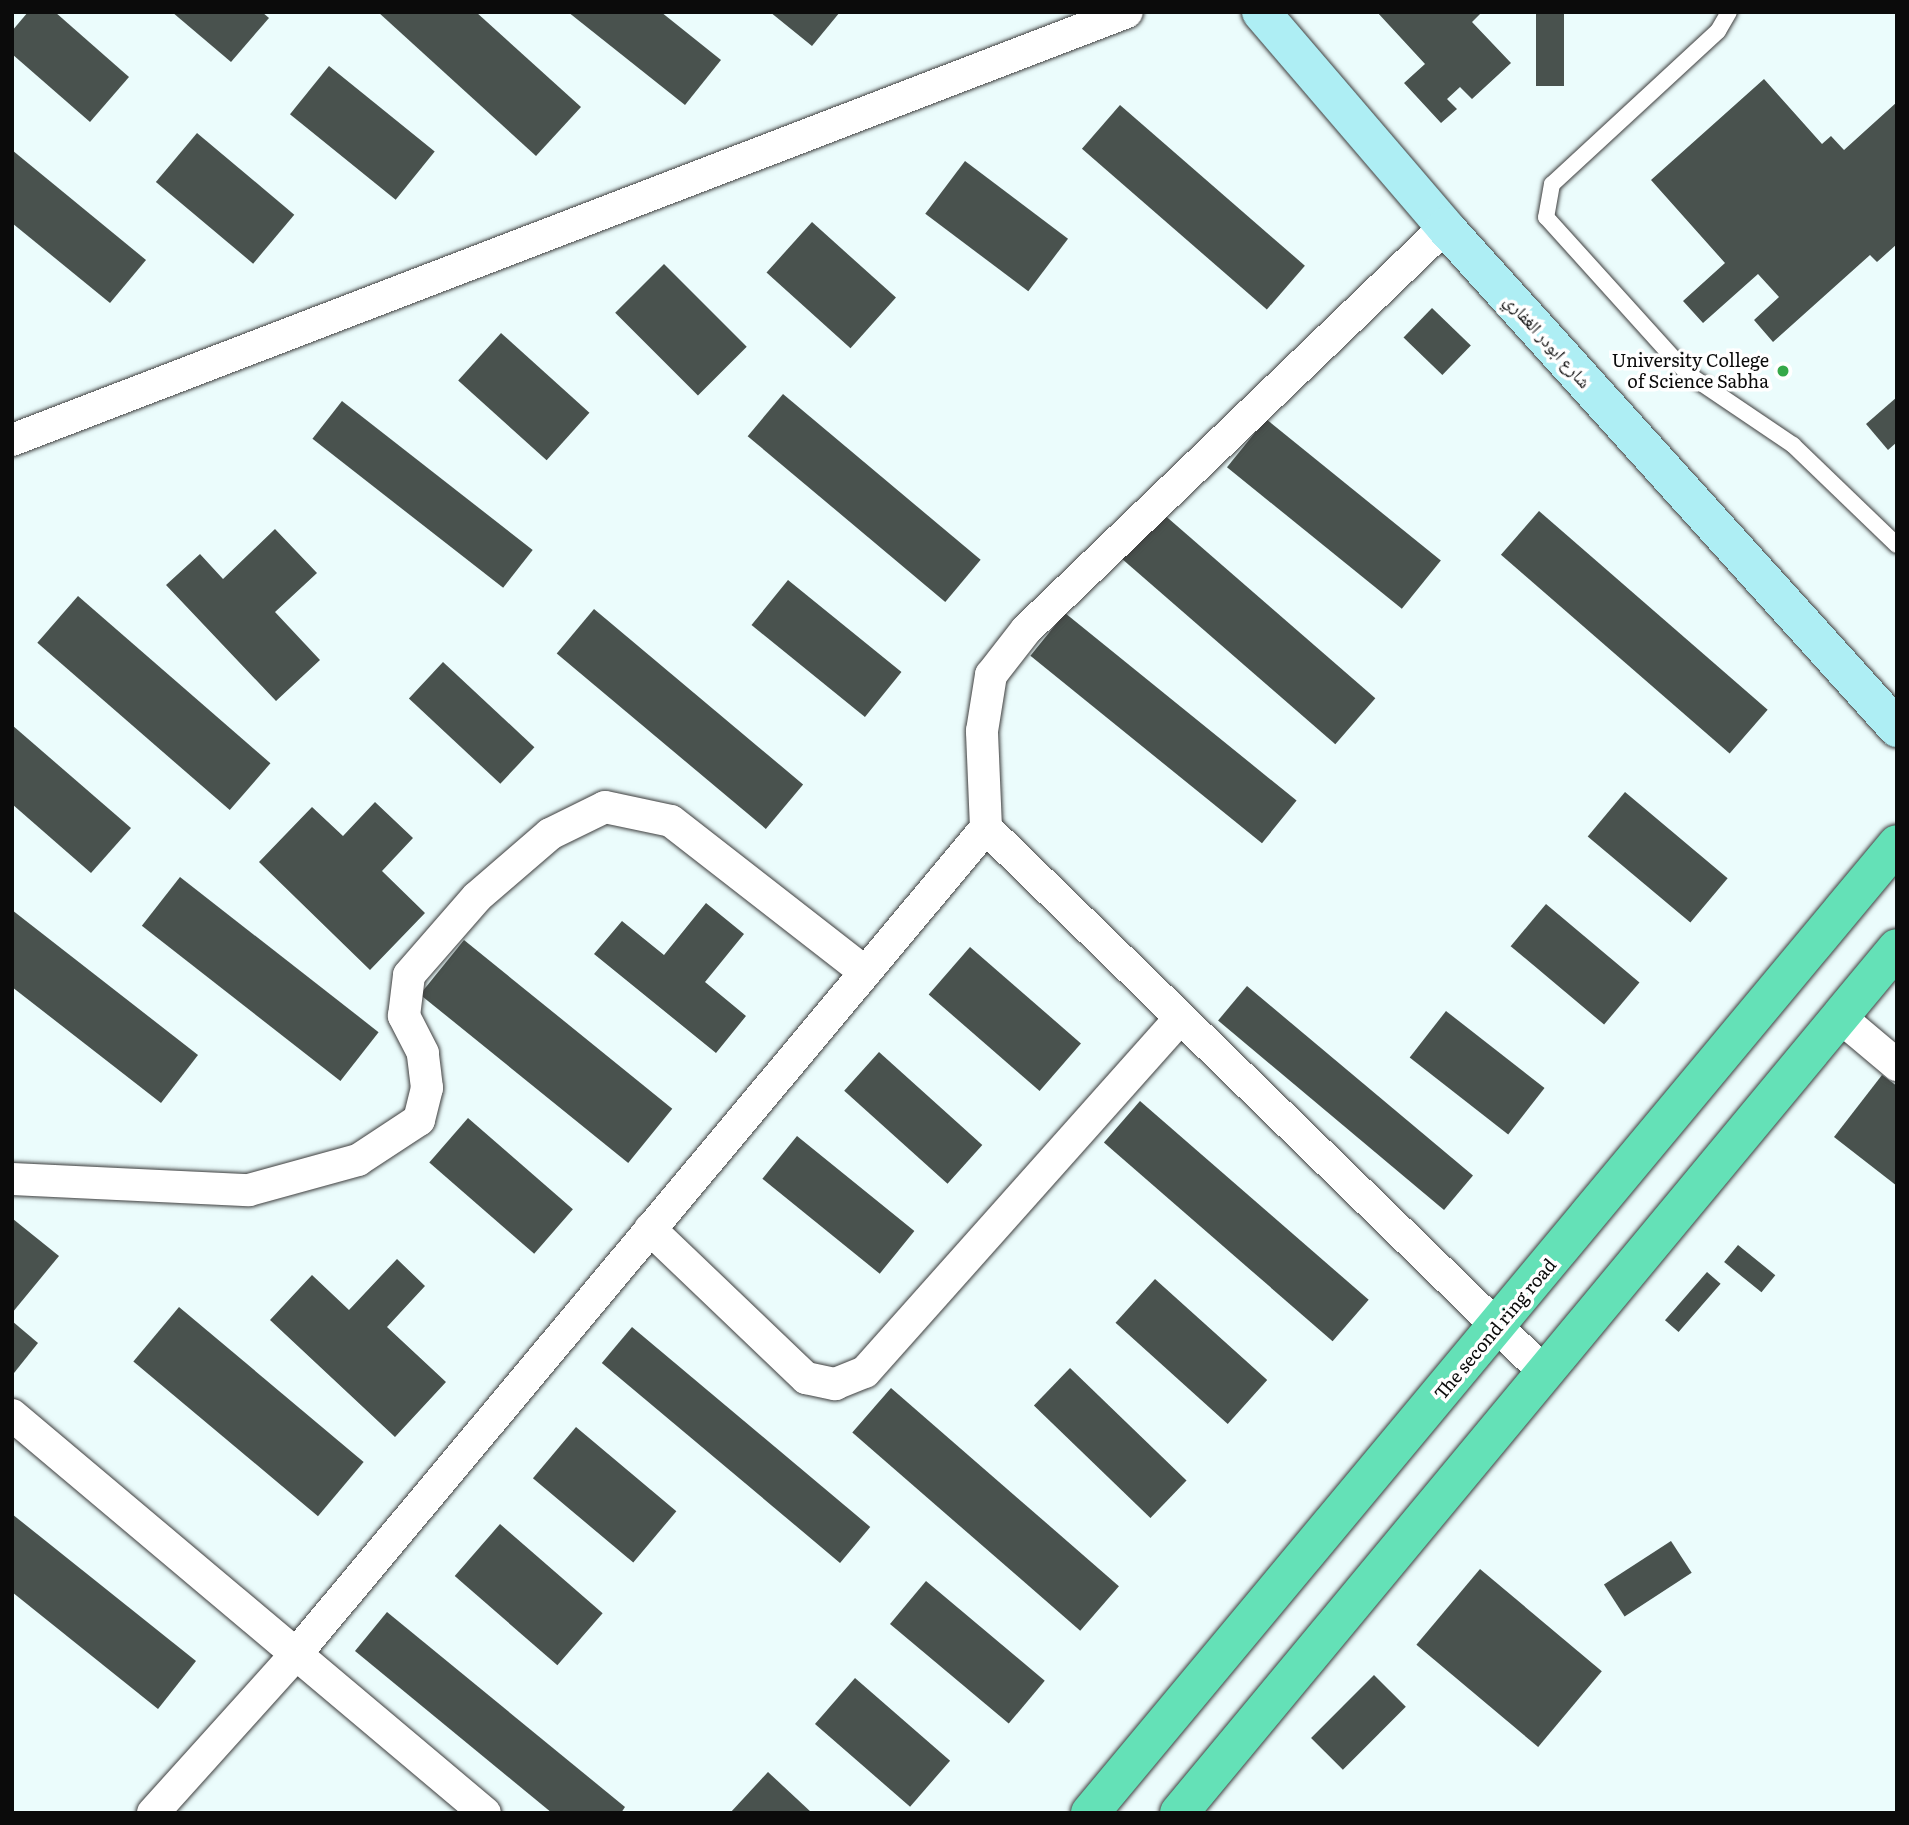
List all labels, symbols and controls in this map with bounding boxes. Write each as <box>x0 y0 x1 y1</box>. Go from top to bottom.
street label: شارع ابودر الغفاري <box>1500 290 1596 392</box>
place label: University College of Science Sabha <box>1612 350 1769 392</box>
marker: University College of Science Sabha <box>1775 363 1791 379</box>
street label: The second ring road <box>1430 1254 1560 1404</box>

